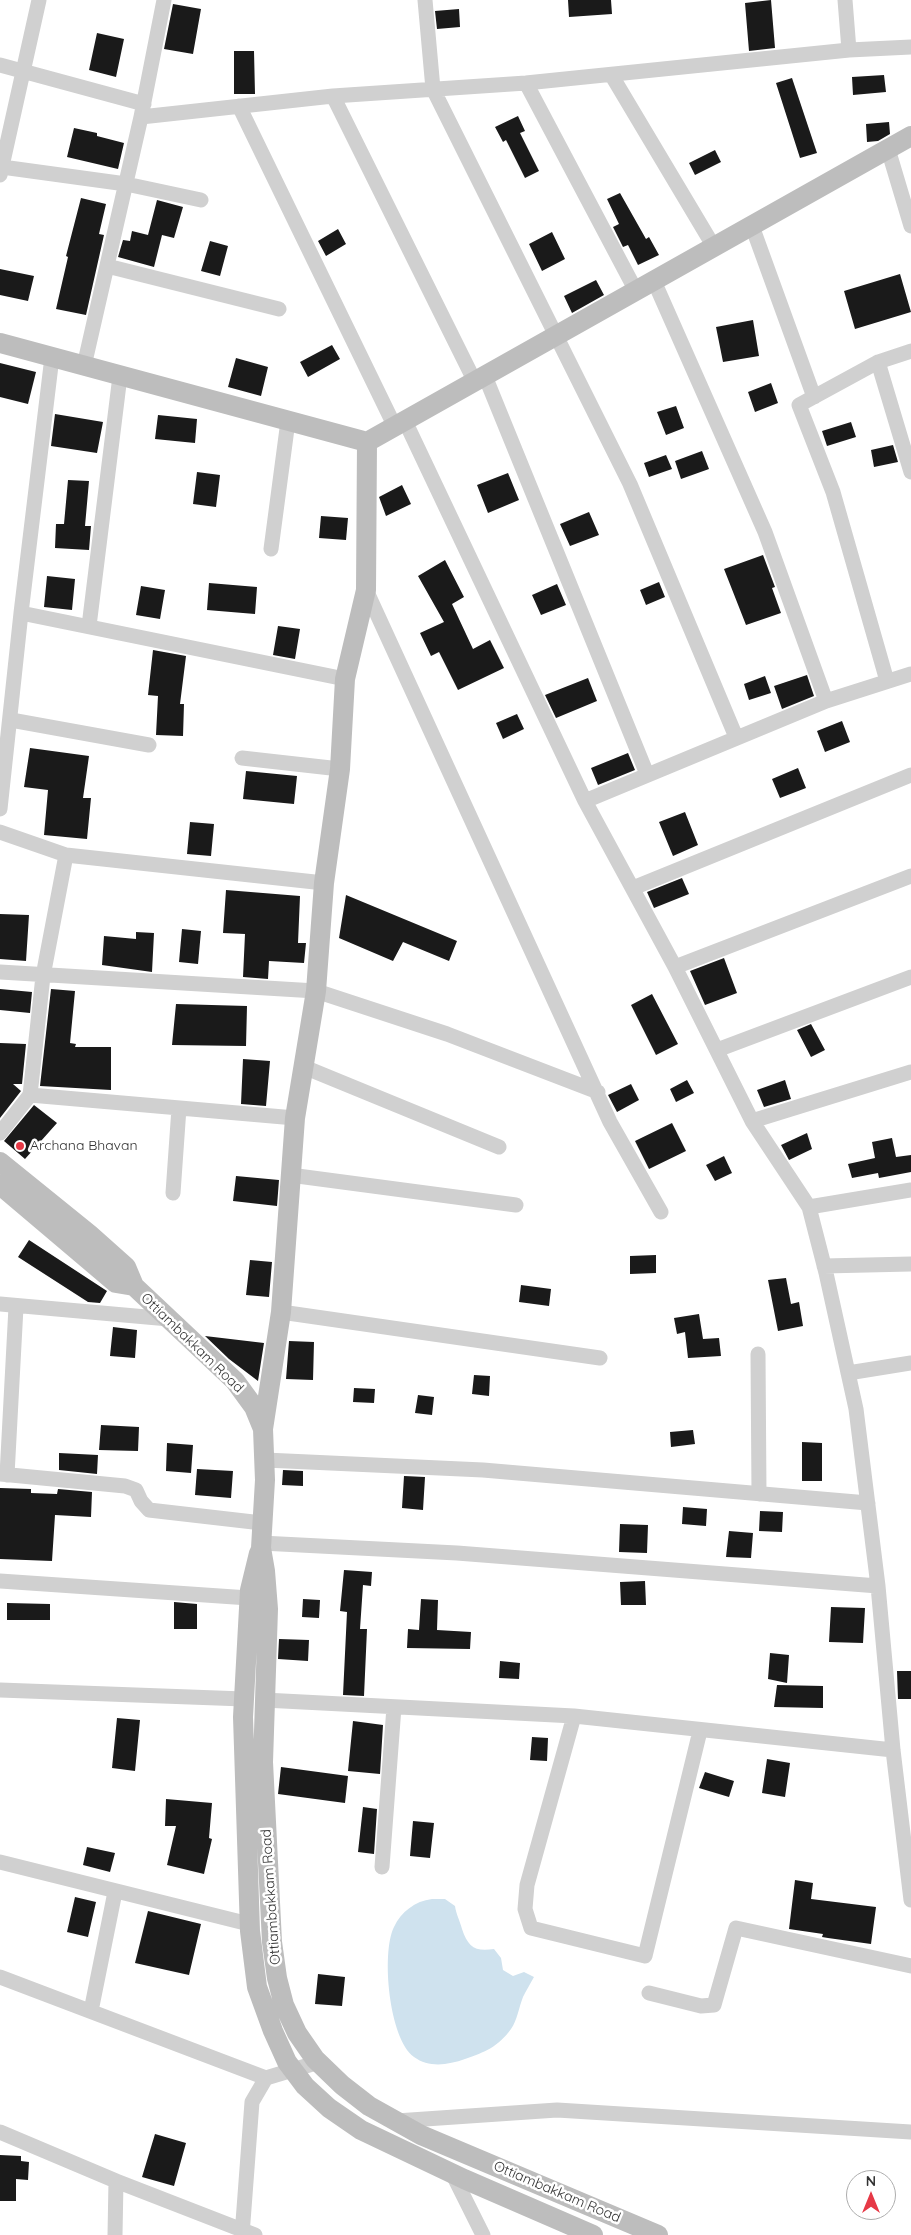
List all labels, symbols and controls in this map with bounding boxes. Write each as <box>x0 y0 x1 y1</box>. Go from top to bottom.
place label: Archana Bhavan <box>30 1138 138 1154</box>
marker: Archana Bhavan <box>14 1140 26 1152</box>
street label: Ottiambakkam Road <box>137 1290 247 1396</box>
street label: Ottiambakkam Road <box>258 1829 284 1965</box>
street label: Ottiambakkam Road <box>491 2158 623 2226</box>
north arrow <box>846 2170 896 2220</box>
text: N <box>866 2172 876 2190</box>

